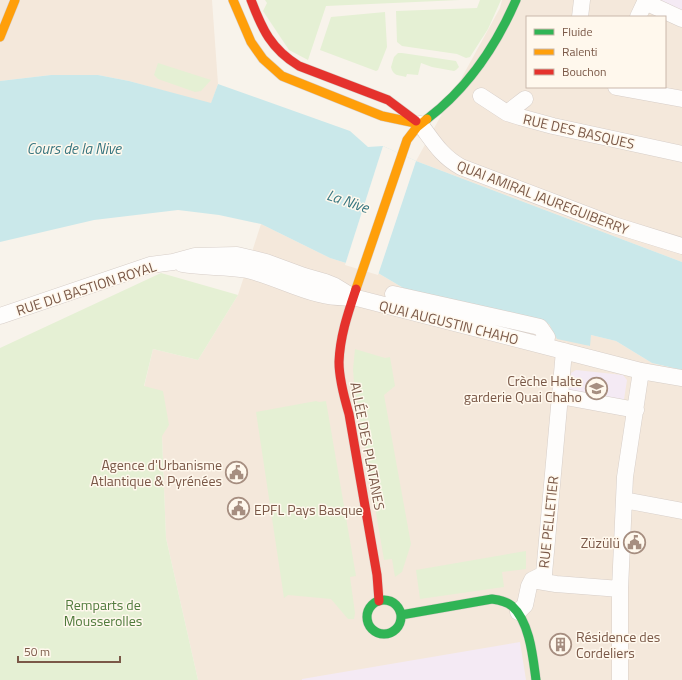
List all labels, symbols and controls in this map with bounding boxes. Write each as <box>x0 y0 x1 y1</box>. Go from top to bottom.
legend <box>526 16 666 88</box>
text: Fluide <box>562 22 593 41</box>
text: Ralenti <box>562 42 597 61</box>
text: Bouchon <box>562 62 607 81</box>
street label: RUE DES BASQUES <box>521 108 637 154</box>
water label: Cours de la Nive <box>27 137 122 160</box>
street label: QUAI AMIRAL JAUREGUIBERRY <box>454 154 632 240</box>
water label: La Nive <box>324 183 373 219</box>
street label: RUE DU BASTION ROYAL <box>13 255 159 321</box>
street label: QUAI AUGUSTIN CHAHO <box>377 295 521 349</box>
place label: Crèche Halte garderie Quai Chaho <box>464 370 582 407</box>
school or university icon: Crèche Halte garderie Quai Chaho <box>584 375 610 401</box>
street label: ALLÉE DES PLATANES <box>345 380 391 512</box>
place label: Agence d'Urbanisme Atlantique & Pyrénées <box>91 454 222 491</box>
public building icon: Agence d'Urbanisme Atlantique & Pyrénées <box>224 459 250 485</box>
street label: RUE PELLETIER <box>533 475 563 569</box>
public building icon: EPFL Pays Basque <box>226 496 252 522</box>
place label: EPFL Pays Basque <box>254 499 363 520</box>
public building icon: Züzülü <box>622 529 648 555</box>
place label: Züzülü <box>581 532 620 553</box>
park label: Remparts de Mousserolles <box>64 594 142 631</box>
place label: Résidence des Cordeliers <box>576 626 660 663</box>
building icon: Résidence des Cordeliers <box>547 631 573 657</box>
scale bar <box>18 638 120 664</box>
text: 50 m <box>24 642 50 661</box>

